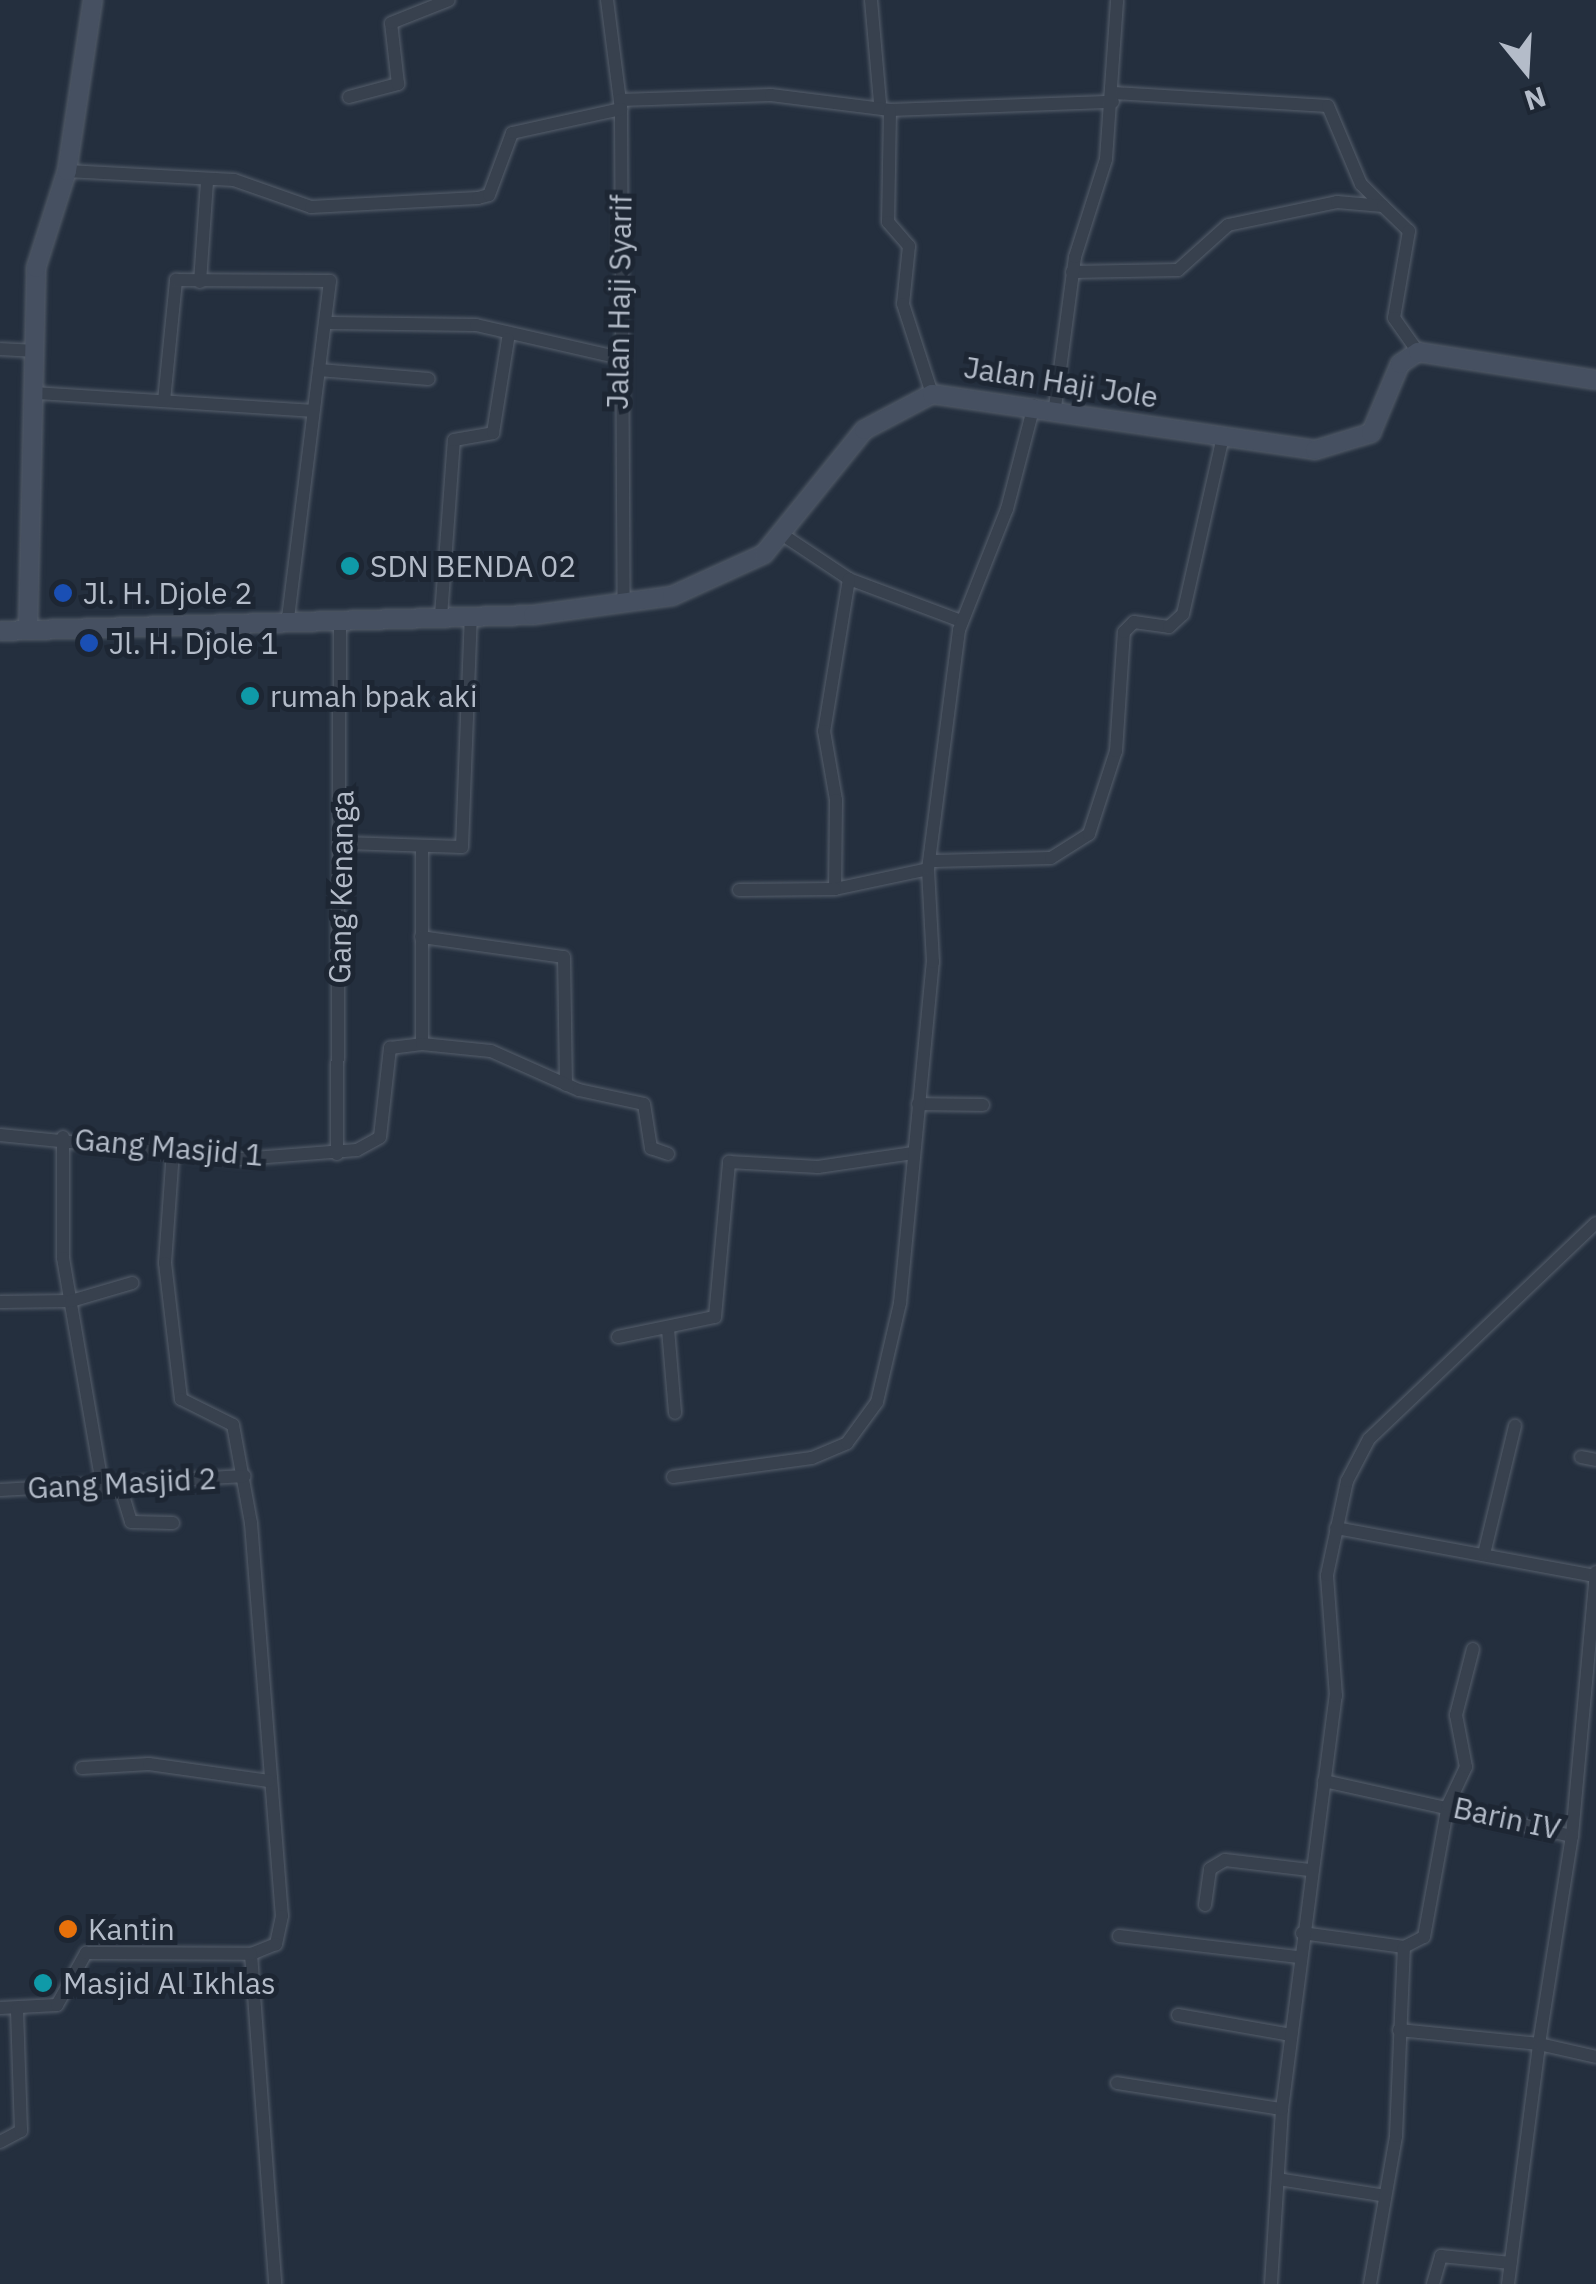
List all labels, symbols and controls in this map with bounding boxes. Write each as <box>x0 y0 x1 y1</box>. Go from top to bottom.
north arrow <box>1476 20 1576 120</box>
text: N <box>1520 78 1551 120</box>
street label: Jalan Haji Syarif <box>599 194 639 410</box>
street label: Jalan Haji Jole <box>962 349 1160 415</box>
place label: SDN BENDA 02 <box>370 548 576 584</box>
marker: SDN BENDA 02 <box>339 555 361 577</box>
place label: Jl. H. Djole 2 <box>83 575 253 611</box>
marker: Jl. H. Djole 2 <box>52 582 74 604</box>
place label: Jl. H. Djole 1 <box>109 625 279 661</box>
marker: Jl. H. Djole 1 <box>78 632 100 654</box>
place label: rumah bpak aki <box>270 678 477 714</box>
marker: rumah bpak aki <box>239 685 261 707</box>
street label: Gang Kenanga <box>321 790 361 984</box>
street label: Gang Masjid 1 <box>73 1121 265 1173</box>
street label: Gang Masjid 2 <box>27 1460 217 1506</box>
street label: Barin IV <box>1450 1789 1564 1847</box>
place label: Kantin <box>88 1911 175 1947</box>
marker: Kantin <box>57 1918 79 1940</box>
place label: Masjid Al Ikhlas <box>63 1965 276 2001</box>
marker: Masjid Al Ikhlas <box>32 1972 54 1994</box>

